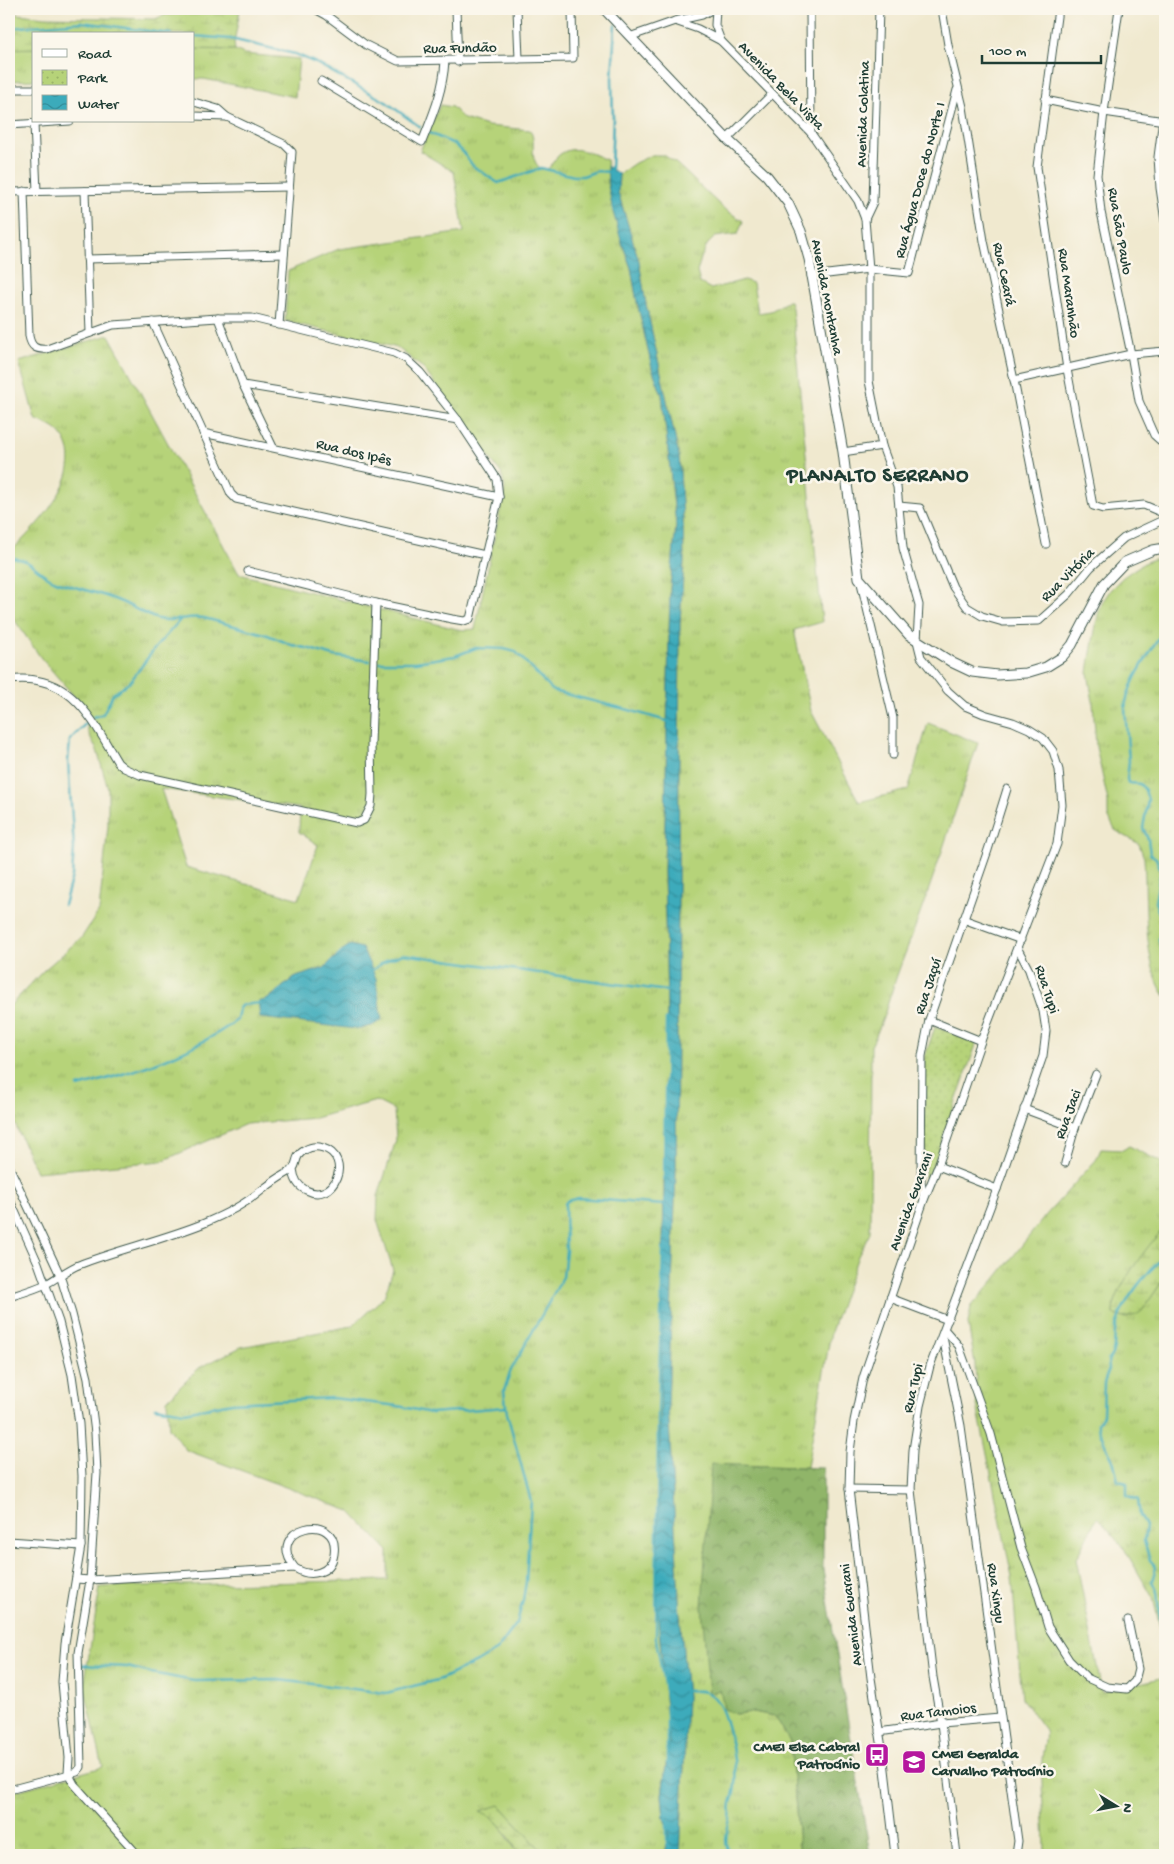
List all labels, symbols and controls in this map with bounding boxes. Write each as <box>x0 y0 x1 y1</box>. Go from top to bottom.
legend <box>32 32 195 122</box>
scale bar <box>982 32 1100 64</box>
street label: Avenida Bela Vista <box>734 38 828 135</box>
street label: Rua Fundão <box>423 39 497 59</box>
text: 100 m <box>988 43 1027 61</box>
text: Road <box>78 46 112 64</box>
street label: Avenida Colatina <box>853 60 875 168</box>
text: Park <box>77 70 108 88</box>
text: Water <box>78 96 120 114</box>
street label: Rua Água Doce do Norte I <box>891 100 950 261</box>
street label: Rua São Paulo <box>1103 186 1136 277</box>
street label: Avenida Montanha <box>806 238 846 357</box>
street label: Rua Ceará <box>988 241 1019 309</box>
street label: Rua Maranhão <box>1053 247 1083 340</box>
street label: Rua dos Ipês <box>314 436 393 470</box>
district label: PLANALTO SERRANO <box>786 466 969 489</box>
street label: Rua Vitória <box>1038 544 1100 606</box>
street label: Rua Jaçuí <box>911 955 947 1017</box>
street label: Rua Tupi <box>1030 963 1062 1016</box>
street label: Rua Jaci <box>1052 1087 1086 1142</box>
street label: Avenida Guarani <box>886 1150 938 1253</box>
street label: Rua Tupi <box>900 1362 928 1415</box>
street label: Avenida Guarani <box>837 1562 867 1667</box>
street label: Rua Xingu <box>982 1562 1008 1625</box>
street label: Rua Tamoios <box>899 1699 977 1727</box>
place label: CMEI Elsa Cabral Patrocínio <box>753 1739 861 1774</box>
bus stop icon: CMEI Elsa Cabral Patrocínio <box>864 1742 890 1768</box>
place label: CMEI Geralda Carvalho Patrocínio <box>931 1746 1054 1781</box>
school or university icon: CMEI Geralda Carvalho Patrocínio <box>901 1749 927 1775</box>
north arrow <box>1092 1782 1142 1832</box>
text: N <box>1117 1802 1136 1814</box>

